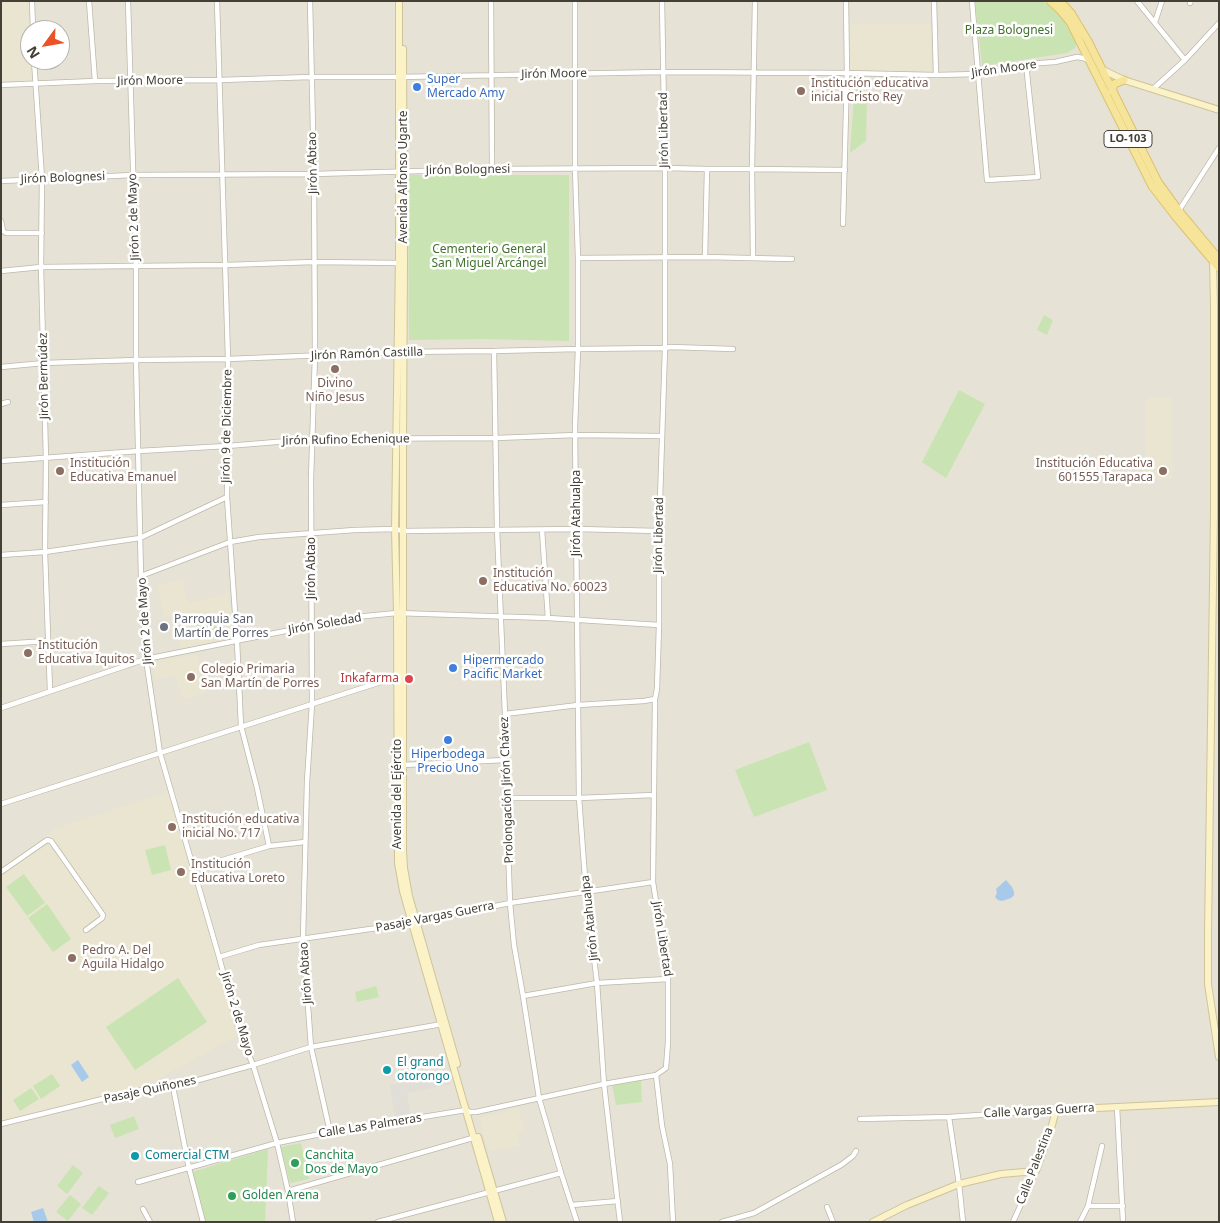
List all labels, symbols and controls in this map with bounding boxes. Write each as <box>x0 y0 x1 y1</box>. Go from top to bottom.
north arrow <box>20 20 70 70</box>
park label: Plaza Bolognesi <box>965 24 1053 38</box>
text: N <box>22 43 44 63</box>
street label: Jirón Moore <box>970 57 1038 81</box>
street label: Jirón Moore <box>521 66 587 82</box>
street label: Jirón Moore <box>117 73 183 89</box>
place label: Super Mercado Amy <box>427 73 505 101</box>
place label: Institución educativa inicial Cristo Rey <box>811 77 928 105</box>
marker: Super Mercado Amy <box>411 81 423 93</box>
marker: Institución educativa inicial Cristo Rey <box>795 85 807 97</box>
street label: Jirón Libertad <box>656 92 672 168</box>
street label: Avenida Alfonso Ugarte <box>397 111 411 243</box>
road number: LO-103 <box>1104 130 1152 148</box>
street label: Jirón Abtao <box>305 132 321 194</box>
street label: Jirón Bolognesi <box>426 162 510 178</box>
street label: Jirón Bolognesi <box>20 169 106 187</box>
street label: Jirón 2 de Mayo <box>125 173 143 261</box>
park label: Cementerio General San Miguel Arcángel <box>431 243 547 271</box>
street label: Jirón Bermúdez <box>36 333 52 419</box>
street label: Jirón Ramón Castilla <box>311 345 423 363</box>
marker: Divino Niño Jesus <box>329 363 341 375</box>
street label: Jirón 9 de Diciembre <box>219 369 235 483</box>
place label: Divino Niño Jesus <box>306 377 364 405</box>
street label: Jirón Rufino Echenique <box>282 432 410 448</box>
place label: Institución Educativa Emanuel <box>70 457 177 485</box>
place label: Institución Educativa 601555 Tarapaca <box>1036 457 1153 485</box>
marker: Institución Educativa Emanuel <box>54 465 66 477</box>
marker: Institución Educativa 601555 Tarapaca <box>1157 465 1169 477</box>
street label: Jirón Atahualpa <box>570 470 584 556</box>
street label: Jirón Libertad <box>651 497 667 573</box>
street label: Jirón Abtao <box>305 537 319 599</box>
place label: Institución Educativa No. 60023 <box>493 567 607 595</box>
marker: Institución Educativa No. 60023 <box>477 575 489 587</box>
street label: Jirón 2 de Mayo <box>135 577 155 665</box>
street label: Jirón Soledad <box>287 610 363 638</box>
place label: Parroquia San Martín de Porres <box>174 613 269 641</box>
marker: Parroquia San Martín de Porres <box>158 621 170 633</box>
place label: Institución Educativa Iquitos <box>38 639 135 667</box>
marker: Institución Educativa Iquitos <box>22 647 34 659</box>
place label: Hipermercado Pacific Market <box>463 654 544 682</box>
marker: Hipermercado Pacific Market <box>447 662 459 674</box>
place label: Colegio Primaria San Martín de Porres <box>201 663 319 691</box>
marker: Colegio Primaria San Martín de Porres <box>185 671 197 683</box>
place label: Inkafarma <box>341 672 399 686</box>
marker: Inkafarma <box>403 673 415 685</box>
street label: Prolongación Jirón Chávez <box>497 716 517 864</box>
marker: Hiperbodega Precio Uno <box>442 734 454 746</box>
street label: Avenida del Ejército <box>391 739 405 849</box>
place label: Hiperbodega Precio Uno <box>411 748 485 776</box>
place label: Institución educativa inicial No. 717 <box>182 813 299 841</box>
marker: Institución educativa inicial No. 717 <box>166 821 178 833</box>
place label: Institución Educativa Loreto <box>191 858 285 886</box>
marker: Institución Educativa Loreto <box>175 866 187 878</box>
street label: Jirón Atahualpa <box>578 874 602 962</box>
street label: Pasaje Vargas Guerra <box>375 898 495 936</box>
street label: Jirón Libertad <box>649 900 675 978</box>
street label: Jirón Abtao <box>297 941 315 1005</box>
place label: Pedro A. Del Aguila Hidalgo <box>82 944 164 972</box>
marker: Pedro A. Del Aguila Hidalgo <box>66 952 78 964</box>
street label: Jirón 2 de Mayo <box>217 970 257 1058</box>
place label: El grand otorongo <box>397 1056 450 1084</box>
marker: El grand otorongo <box>381 1064 393 1076</box>
street label: Pasaje Quiñones <box>103 1073 197 1107</box>
street label: Calle Vargas Guerra <box>983 1101 1095 1121</box>
street label: Calle Las Palmeras <box>317 1111 423 1141</box>
street label: Calle Palestina <box>1014 1125 1056 1207</box>
place label: Comercial CTM <box>145 1149 229 1163</box>
place label: Canchita Dos de Mayo <box>305 1149 378 1177</box>
marker: Comercial CTM <box>129 1150 141 1162</box>
marker: Canchita Dos de Mayo <box>289 1157 301 1169</box>
place label: Golden Arena <box>242 1189 319 1203</box>
marker: Golden Arena <box>226 1190 238 1202</box>

